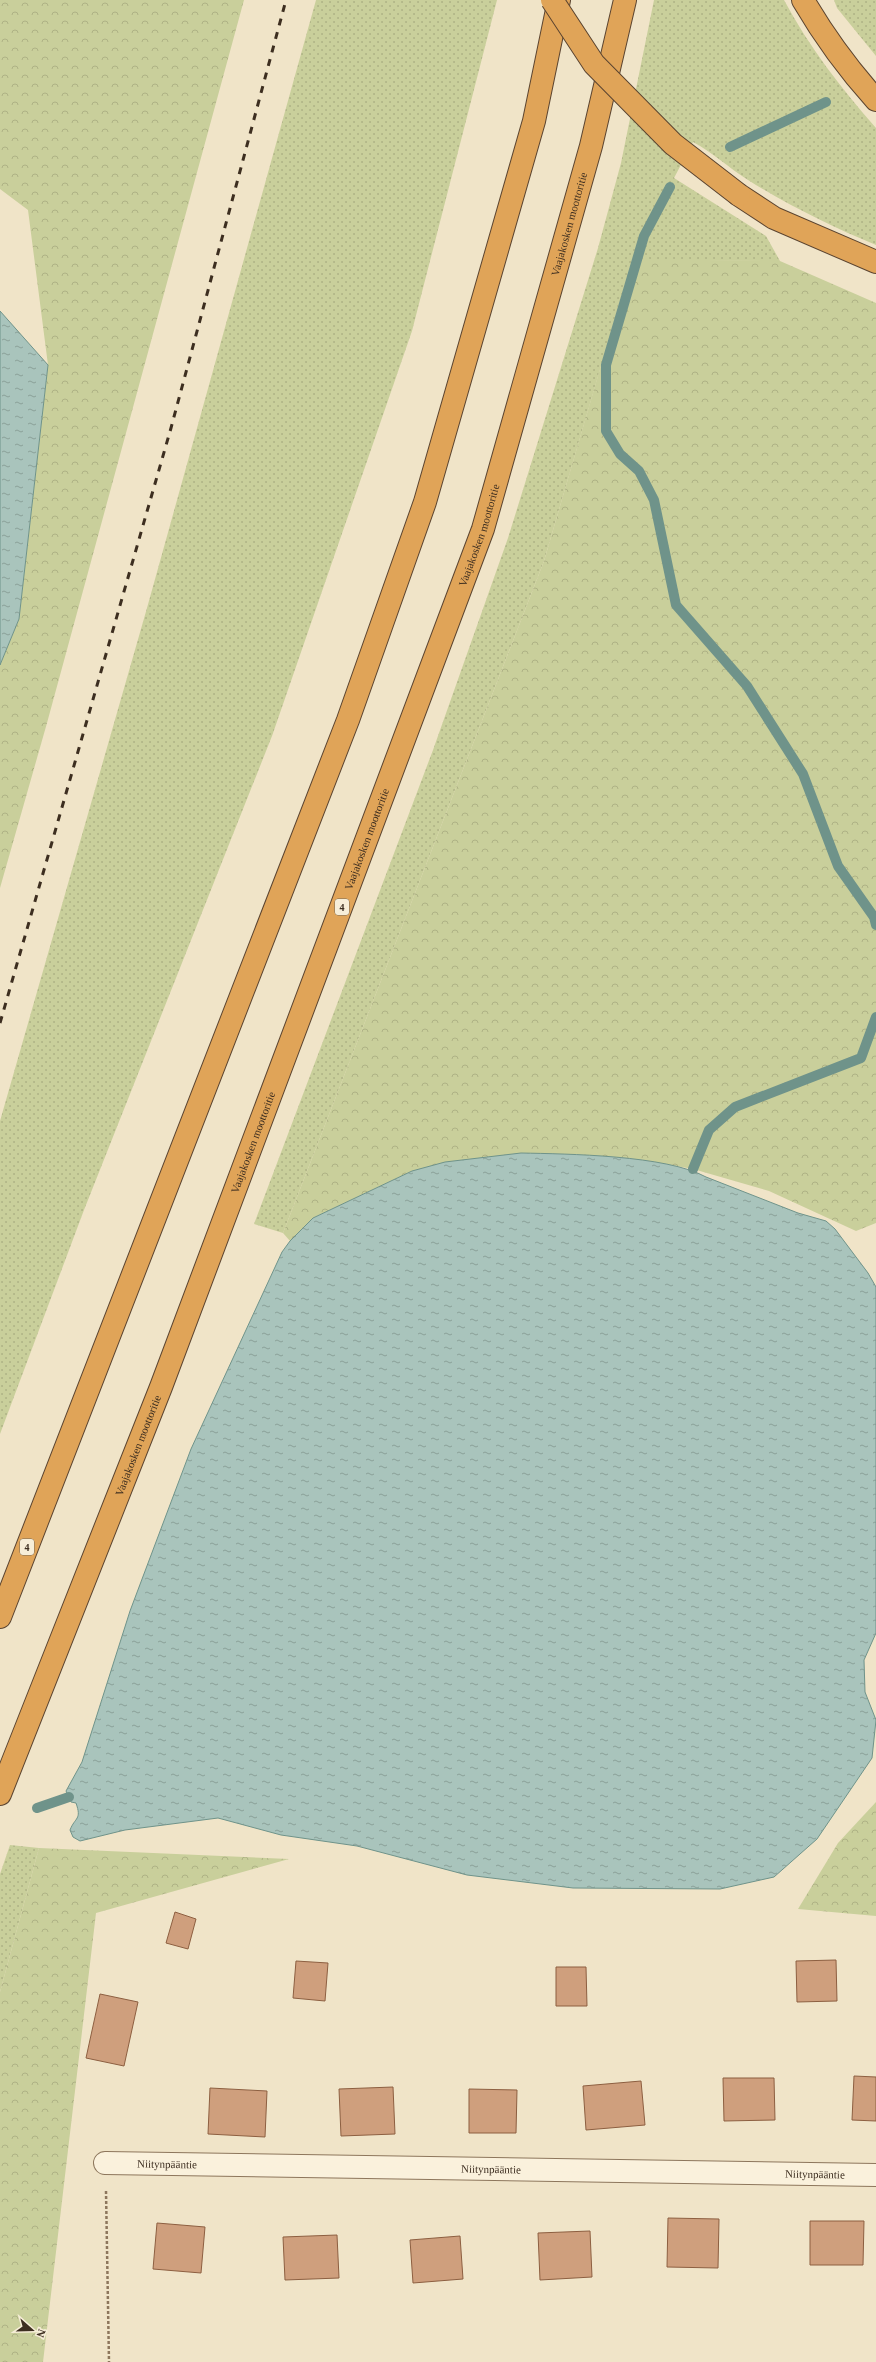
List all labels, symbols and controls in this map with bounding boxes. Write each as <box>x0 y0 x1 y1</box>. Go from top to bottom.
street label: Vaajakosken moottoritie <box>549 171 589 277</box>
street label: Vaajakosken moottoritie <box>456 482 501 588</box>
street label: Vaajakosken moottoritie <box>342 787 391 891</box>
road number: 4 <box>335 899 349 915</box>
street label: Vaajakosken moottoritie <box>228 1090 277 1195</box>
street label: Vaajakosken moottoritie <box>113 1393 163 1497</box>
road number: 4 <box>20 1539 34 1555</box>
street label: Niitynpääntie <box>137 2157 197 2170</box>
street label: Niitynpääntie <box>461 2163 521 2175</box>
street label: Niitynpääntie <box>785 2168 845 2181</box>
north arrow <box>12 2310 52 2350</box>
text: N <box>34 2328 48 2339</box>

